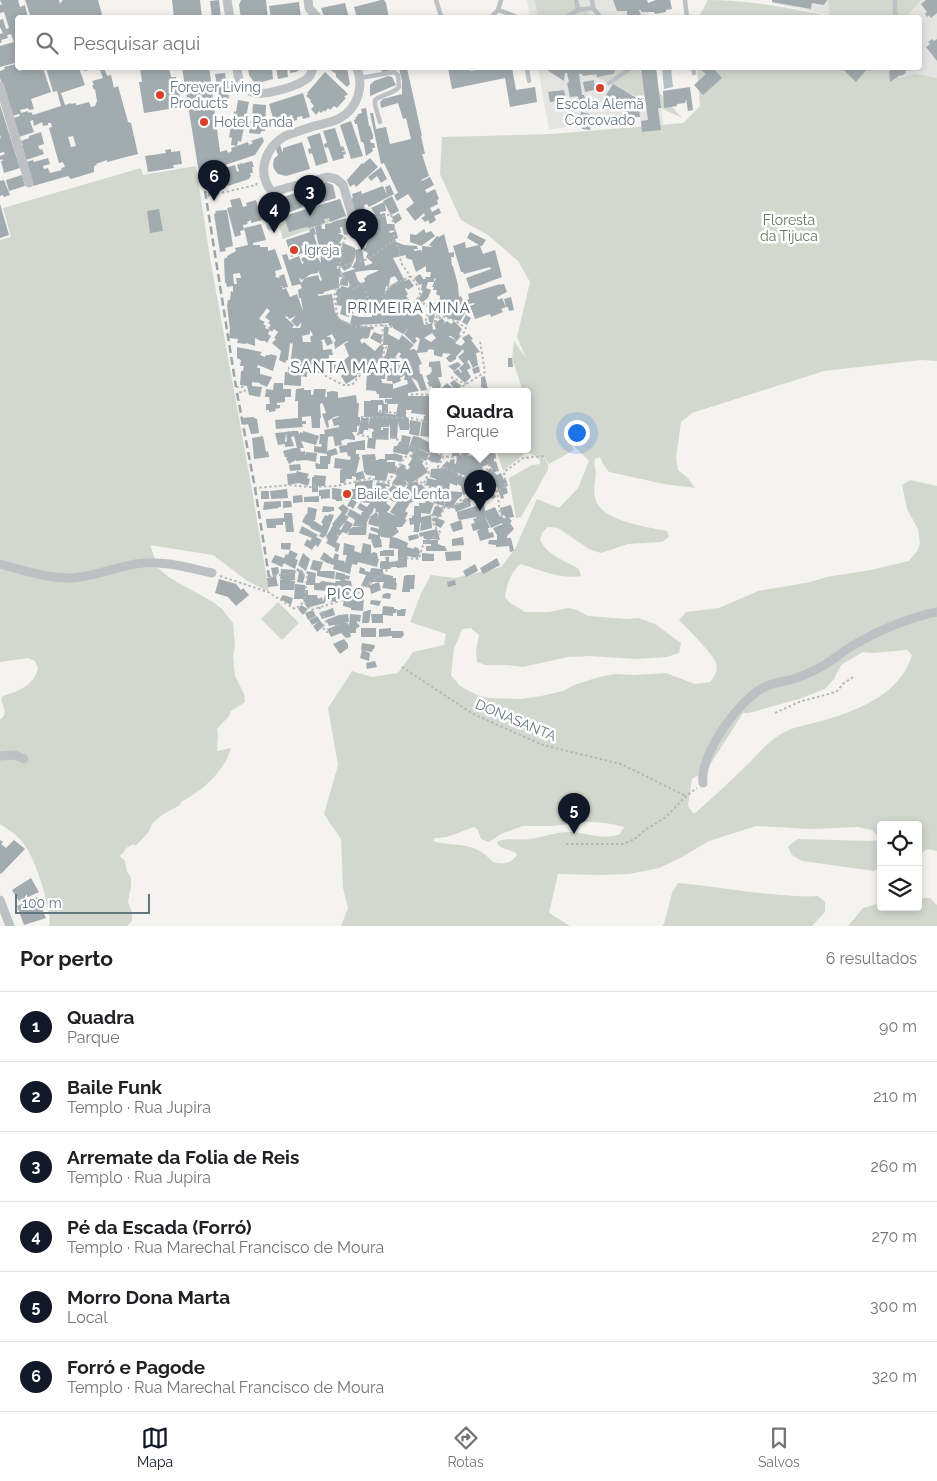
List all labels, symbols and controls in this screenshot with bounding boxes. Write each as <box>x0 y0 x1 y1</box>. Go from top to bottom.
search box <box>15 15 922 70</box>
icon: search <box>33 29 61 57</box>
text: Pesquisar aqui <box>73 32 200 54</box>
place label: Forever Living Products <box>170 79 261 111</box>
marker: Escola Alemã Corcovado <box>594 82 606 94</box>
marker: Forever Living Products <box>154 89 166 101</box>
place label: Escola Alemã Corcovado <box>556 96 644 128</box>
place label: Hotel Panda <box>214 114 293 130</box>
marker: Hotel Panda <box>198 116 210 128</box>
pin: 6 <box>198 160 230 201</box>
pin: 3 <box>294 175 326 216</box>
pin: 4 <box>258 192 290 233</box>
pin: 2 <box>346 209 378 250</box>
park label: Floresta da Tijuca <box>760 212 818 244</box>
place label: Igreja <box>304 242 340 258</box>
marker: Igreja <box>288 244 300 256</box>
district label: PRIMEIRA MINA <box>347 299 471 317</box>
district label: SANTA MARTA <box>290 358 412 377</box>
popup <box>429 388 531 453</box>
text: Quadra <box>446 400 514 422</box>
your location <box>564 420 590 446</box>
text: Parque <box>446 422 499 441</box>
pin: 1 <box>464 470 496 511</box>
place label: Baile de Lenta <box>357 486 450 502</box>
marker: Baile de Lenta <box>341 488 353 500</box>
district label: PICO <box>327 585 365 603</box>
street label: DONASANTA <box>473 696 559 744</box>
pin: 5 <box>558 793 590 834</box>
map controls <box>877 821 922 911</box>
button: locate <box>877 821 922 866</box>
button: layers <box>877 866 922 911</box>
scale bar <box>15 891 150 914</box>
text: 100 m <box>22 895 62 911</box>
text: Por perto <box>20 946 113 971</box>
text: 6 resultados <box>826 949 917 968</box>
text: Quadra <box>67 1006 134 1028</box>
text: 1 <box>32 1017 40 1036</box>
text: 90 m <box>879 1017 917 1036</box>
text: Parque <box>67 1028 120 1047</box>
text: Baile Funk <box>67 1076 162 1098</box>
text: 2 <box>31 1087 41 1106</box>
text: 210 m <box>873 1087 917 1106</box>
text: Templo · Rua Jupira <box>67 1098 211 1117</box>
text: Arremate da Folia de Reis <box>67 1146 299 1168</box>
text: 3 <box>32 1157 40 1176</box>
text: 260 m <box>870 1157 917 1176</box>
text: Templo · Rua Jupira <box>67 1168 211 1187</box>
text: Pé da Escada (Forró) <box>67 1216 252 1238</box>
text: 4 <box>31 1227 41 1246</box>
text: 270 m <box>872 1227 917 1246</box>
text: Templo · Rua Marechal Francisco de Moura <box>67 1238 384 1257</box>
text: Morro Dona Marta <box>67 1286 230 1308</box>
text: 5 <box>32 1297 40 1316</box>
text: 300 m <box>870 1297 917 1316</box>
text: Local <box>67 1308 108 1327</box>
text: Forró e Pagode <box>67 1356 205 1378</box>
text: 6 <box>31 1367 41 1386</box>
text: 320 m <box>872 1367 917 1386</box>
text: Templo · Rua Marechal Francisco de Moura <box>67 1378 384 1397</box>
tab: Mapa <box>137 1424 173 1470</box>
tab: Rotas <box>447 1424 484 1470</box>
tab: Salvos <box>758 1424 800 1470</box>

